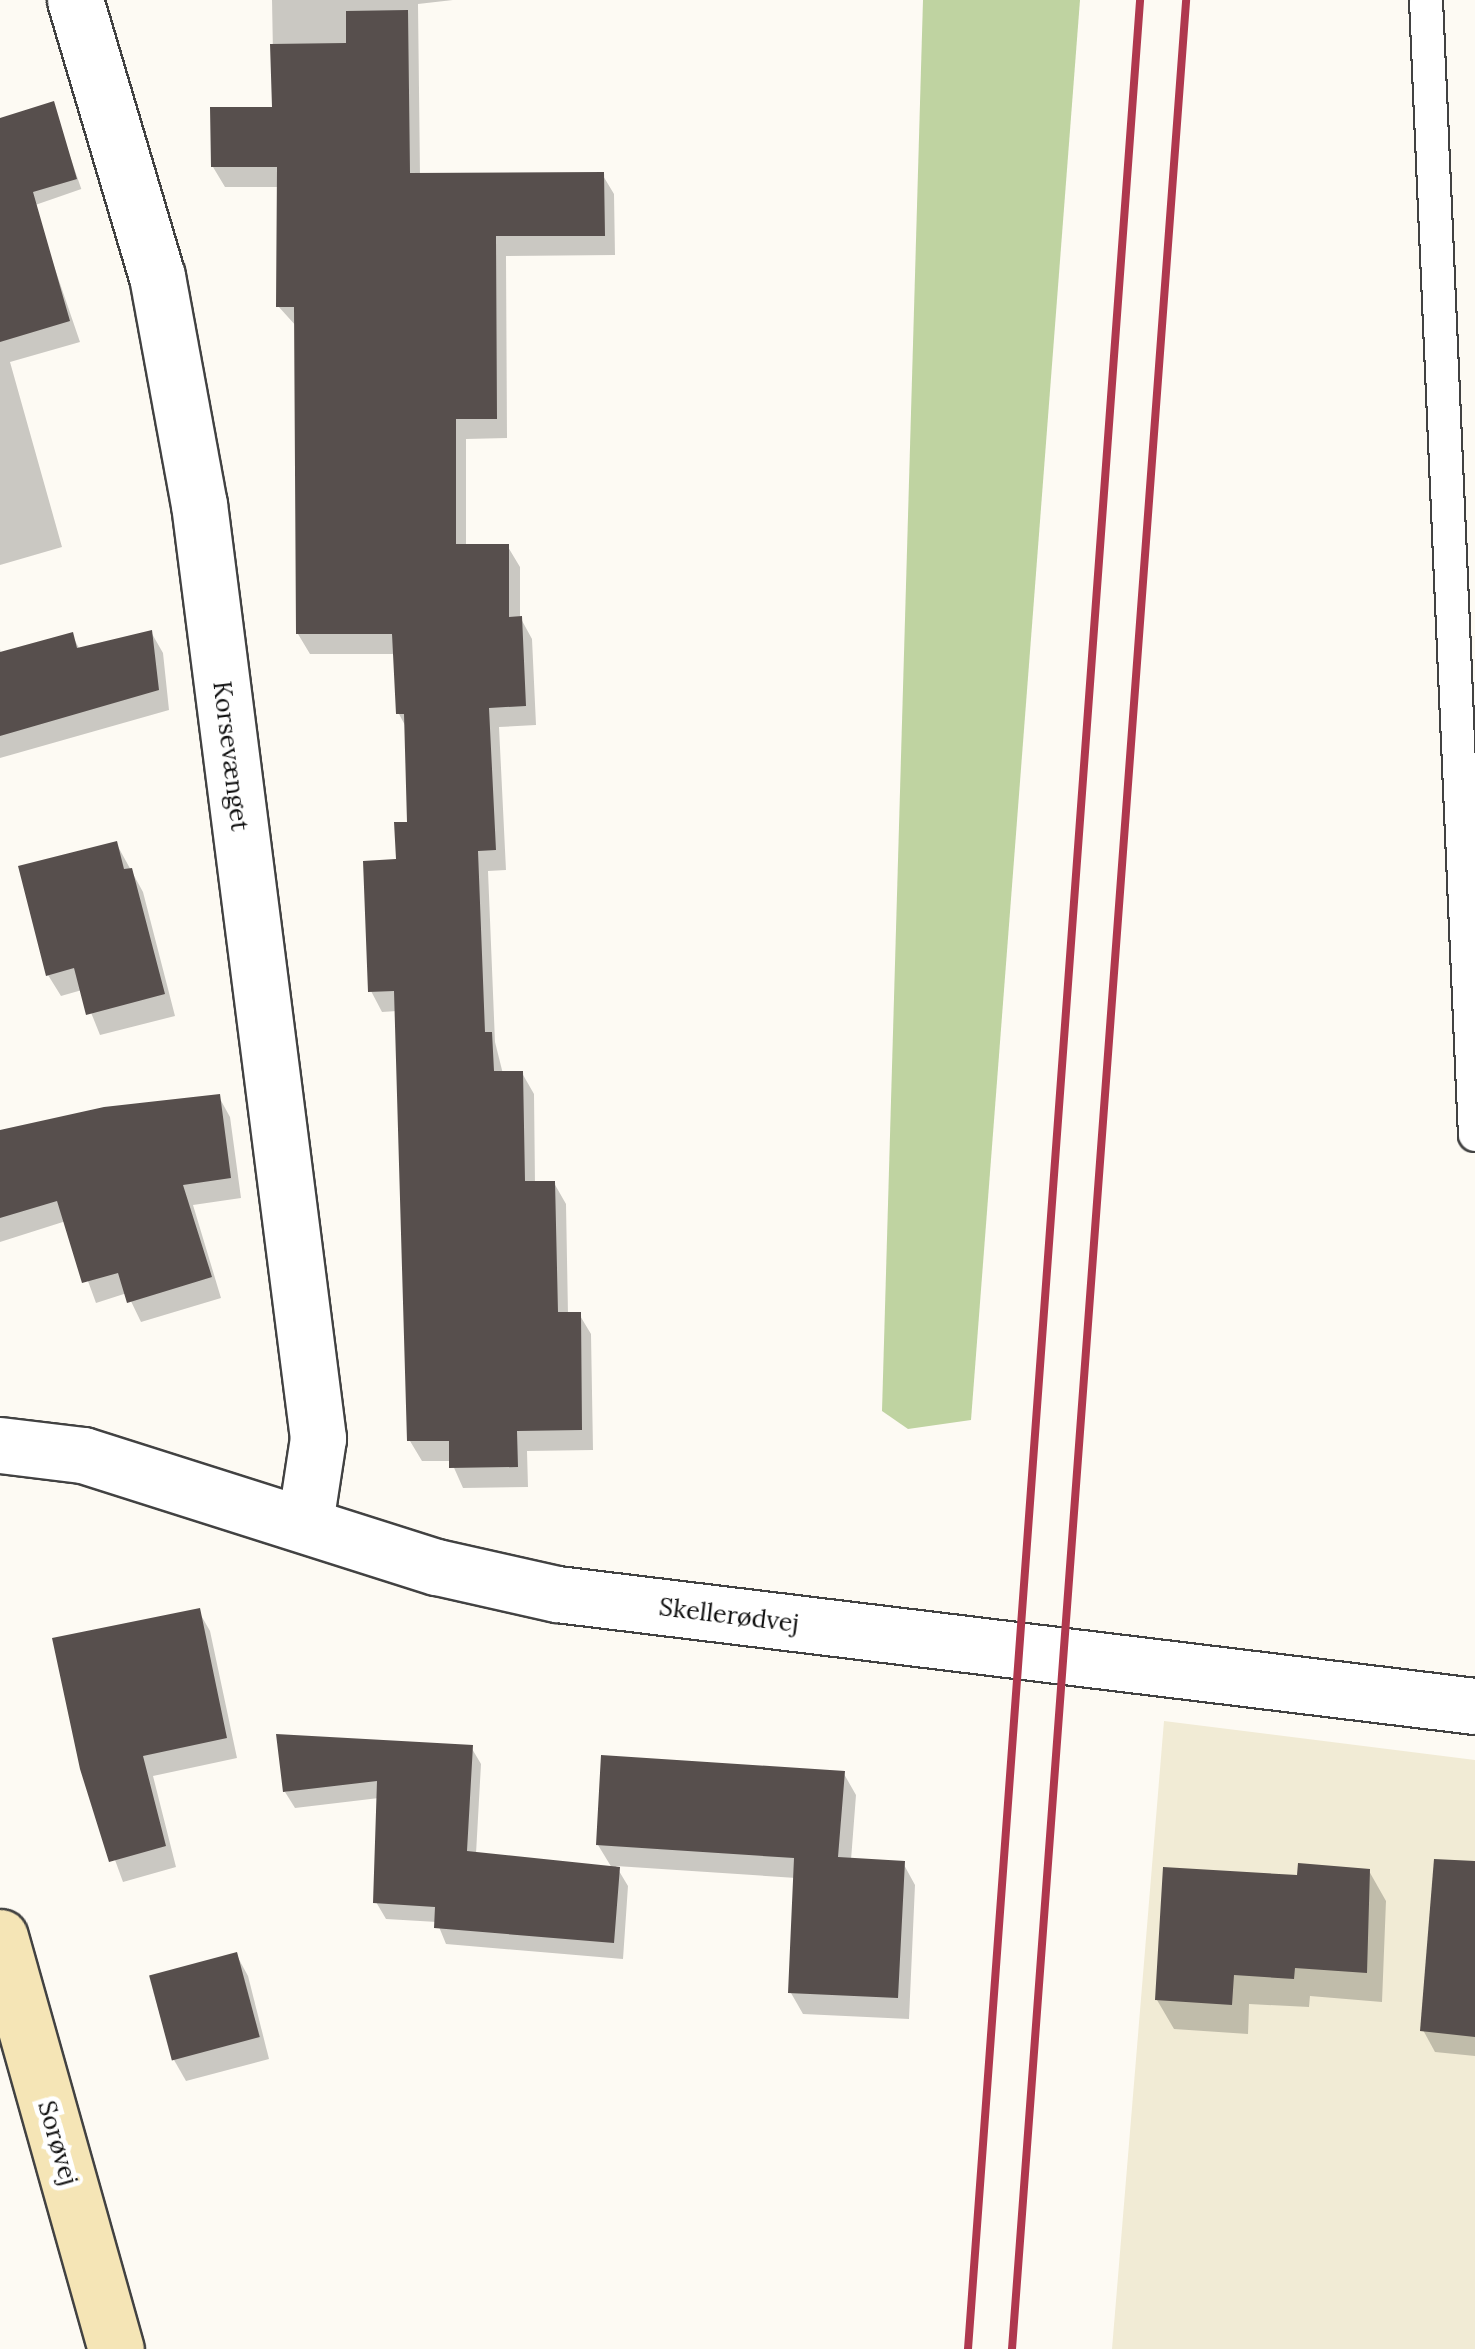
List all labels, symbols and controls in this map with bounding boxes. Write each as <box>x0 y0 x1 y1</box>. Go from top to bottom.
street label: Korsevænget <box>207 679 255 833</box>
street label: Skellerødvej <box>657 1592 801 1638</box>
street label: Sorøvej <box>32 2097 84 2189</box>

